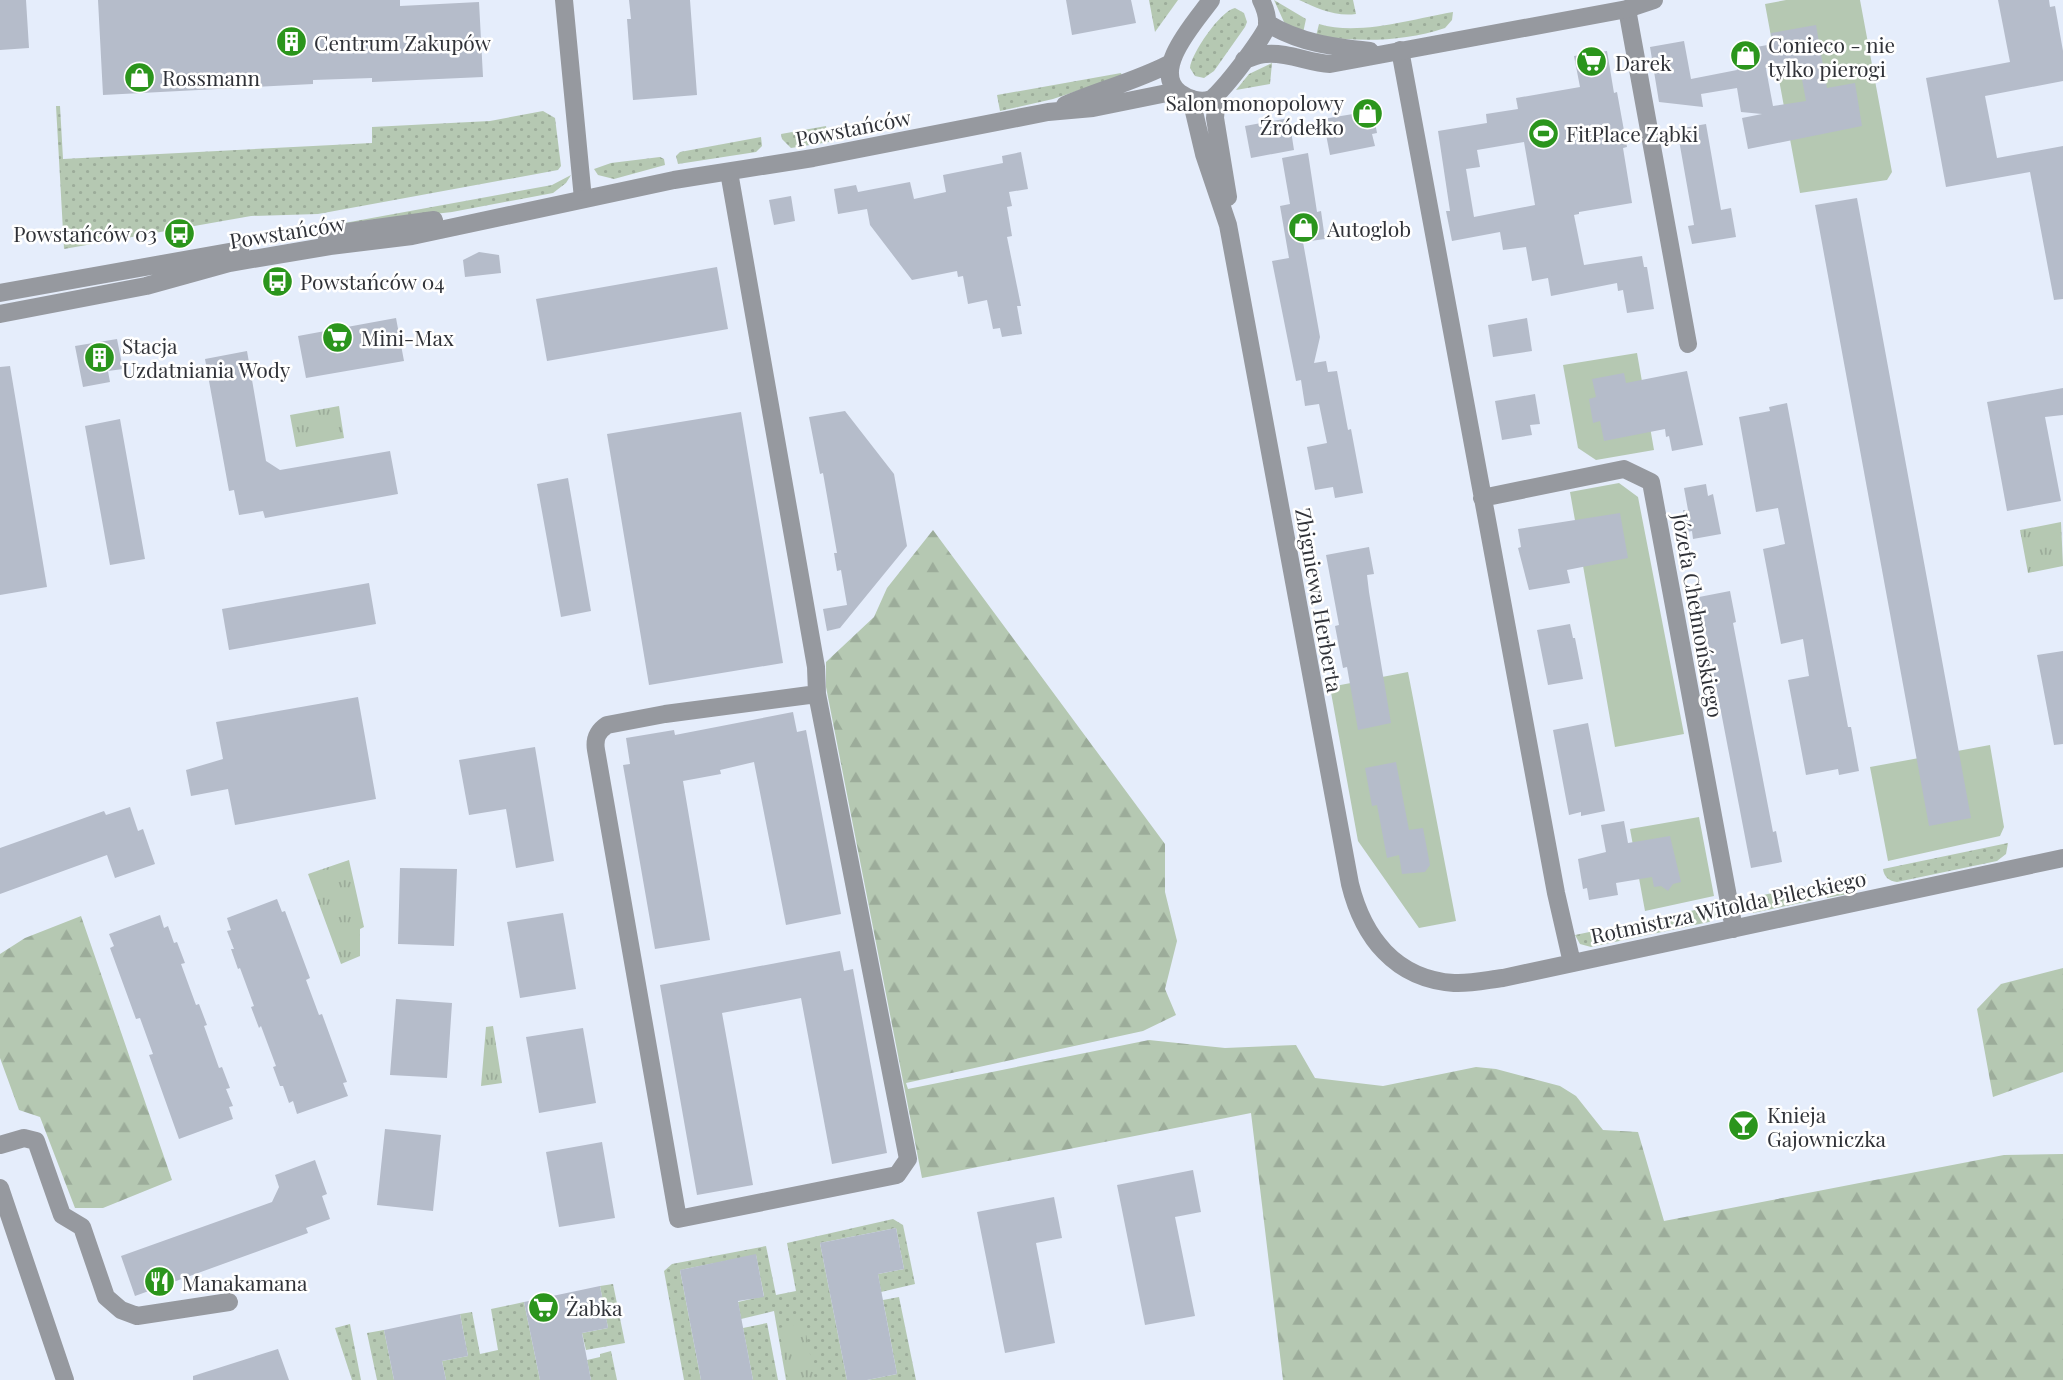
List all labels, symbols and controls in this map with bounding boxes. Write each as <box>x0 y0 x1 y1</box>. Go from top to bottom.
building icon: Centrum Zakupów <box>274 25 308 59</box>
place label: Centrum Zakupów <box>314 28 492 56</box>
place label: Conieco - nie tylko pierogi <box>1768 30 1895 82</box>
shop icon: Conieco - nie tylko pierogi <box>1728 39 1762 73</box>
supermarket icon: Darek <box>1575 45 1609 79</box>
place label: Darek <box>1615 48 1672 76</box>
shop icon: Rossmann <box>122 60 156 94</box>
place label: Rossmann <box>162 63 261 91</box>
place label: Salon monopolowy Źródełko <box>1166 88 1344 140</box>
shop icon: Salon monopolowy Źródełko <box>1350 97 1384 131</box>
street label: Powstańców <box>793 102 914 152</box>
sports icon: FitPlace Ząbki <box>1526 116 1560 150</box>
place label: FitPlace Ząbki <box>1566 119 1698 147</box>
street label: Powstańców <box>227 208 348 254</box>
shop icon: Autoglob <box>1287 211 1321 245</box>
place label: Autoglob <box>1326 214 1411 242</box>
bus stop icon: Powstańców 03 <box>163 216 197 250</box>
place label: Powstańców 03 <box>13 219 157 247</box>
bus stop icon: Powstańców 04 <box>260 264 294 298</box>
place label: Powstańców 04 <box>300 267 445 295</box>
supermarket icon: Mini-Max <box>321 320 355 354</box>
place label: Mini-Max <box>361 323 454 351</box>
place label: Stacja Uzdatniania Wody <box>122 331 291 383</box>
building icon: Stacja Uzdatniania Wody <box>82 340 116 374</box>
street label: Zbigniewa Herberta <box>1290 505 1350 695</box>
street label: Józefa Chełmońskiego <box>1667 510 1731 719</box>
street label: Rotmistrza Witolda Pileckiego <box>1588 863 1868 949</box>
place label: Knieja Gajowniczka <box>1767 1100 1886 1152</box>
bar icon: Knieja Gajowniczka <box>1727 1109 1761 1143</box>
restaurant icon: Manakamana <box>142 1265 176 1299</box>
place label: Manakamana <box>182 1268 308 1296</box>
supermarket icon: Żabka <box>526 1290 560 1324</box>
place label: Żabka <box>566 1293 623 1321</box>

